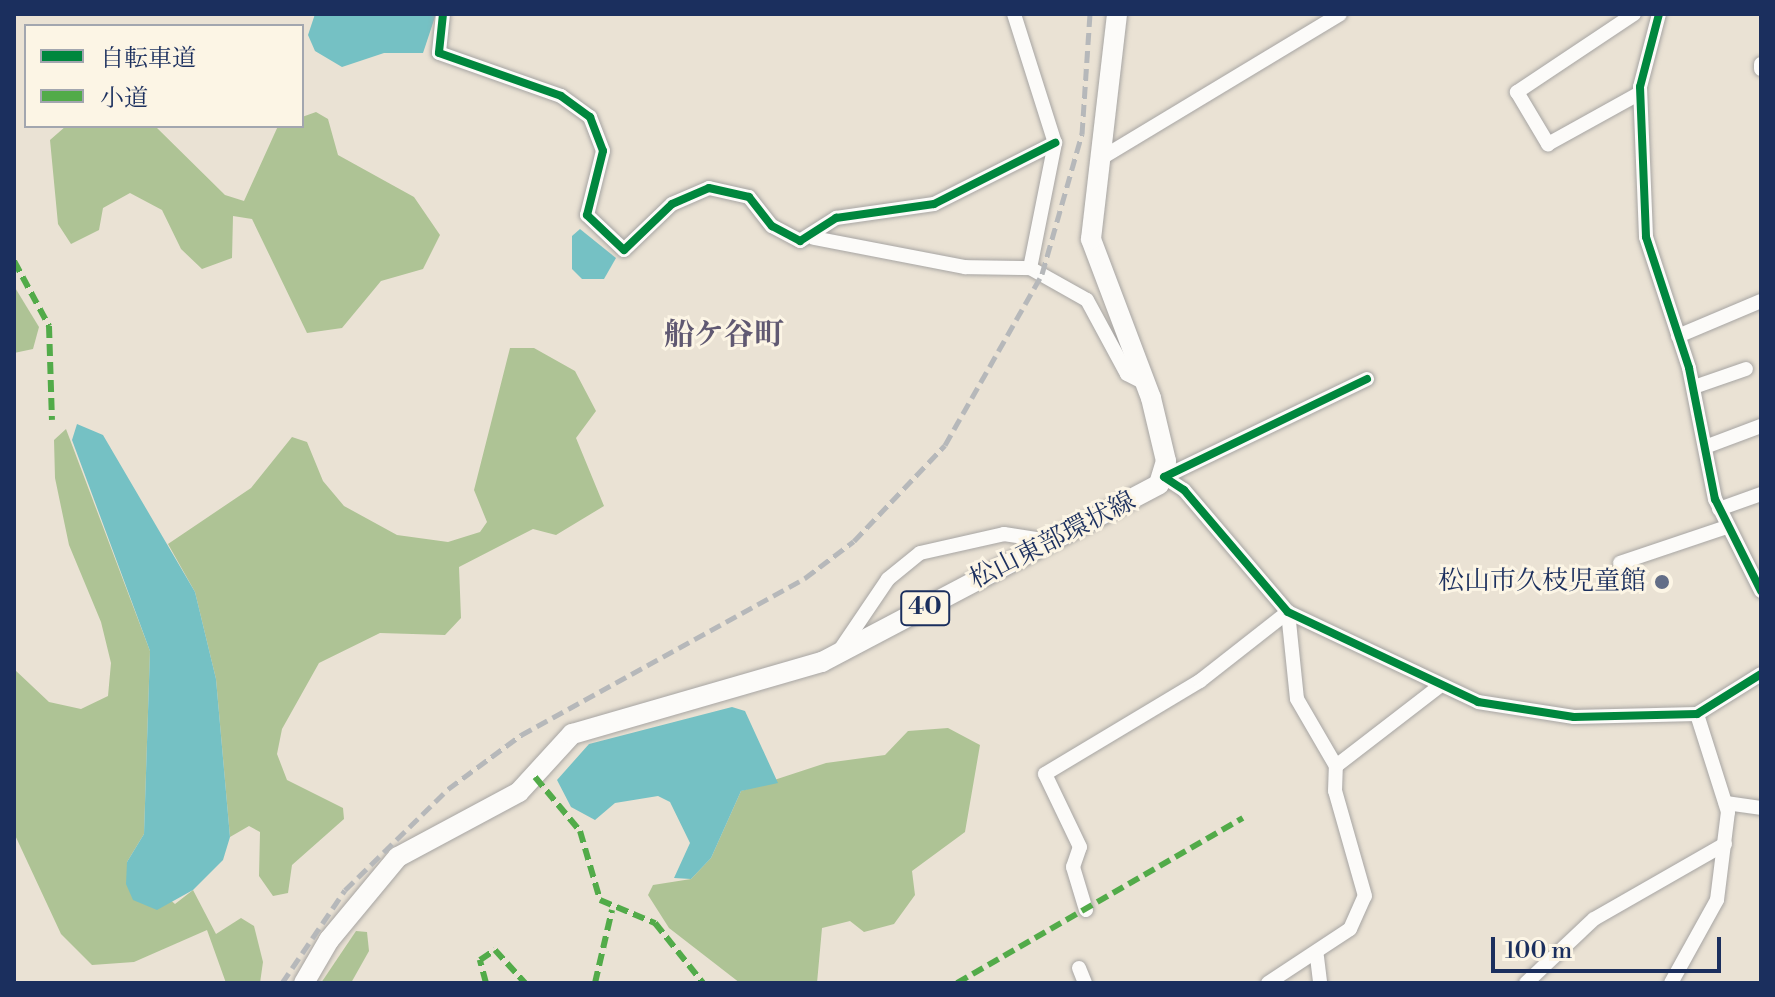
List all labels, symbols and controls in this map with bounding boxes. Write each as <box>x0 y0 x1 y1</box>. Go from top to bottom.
legend <box>24 24 304 128</box>
text: 自転車道 <box>100 44 196 74</box>
text: 小道 <box>100 84 148 114</box>
district label: 船ケ谷町 <box>664 317 784 353</box>
street label: 松山東部環状線 <box>965 486 1141 596</box>
place label: 松山市久枝児童館 <box>1438 566 1646 598</box>
marker: 松山市久枝児童館 <box>1653 573 1671 591</box>
road number: 40 <box>899 588 951 628</box>
scale bar <box>1495 921 1725 971</box>
text: 100 m <box>1505 936 1572 966</box>

